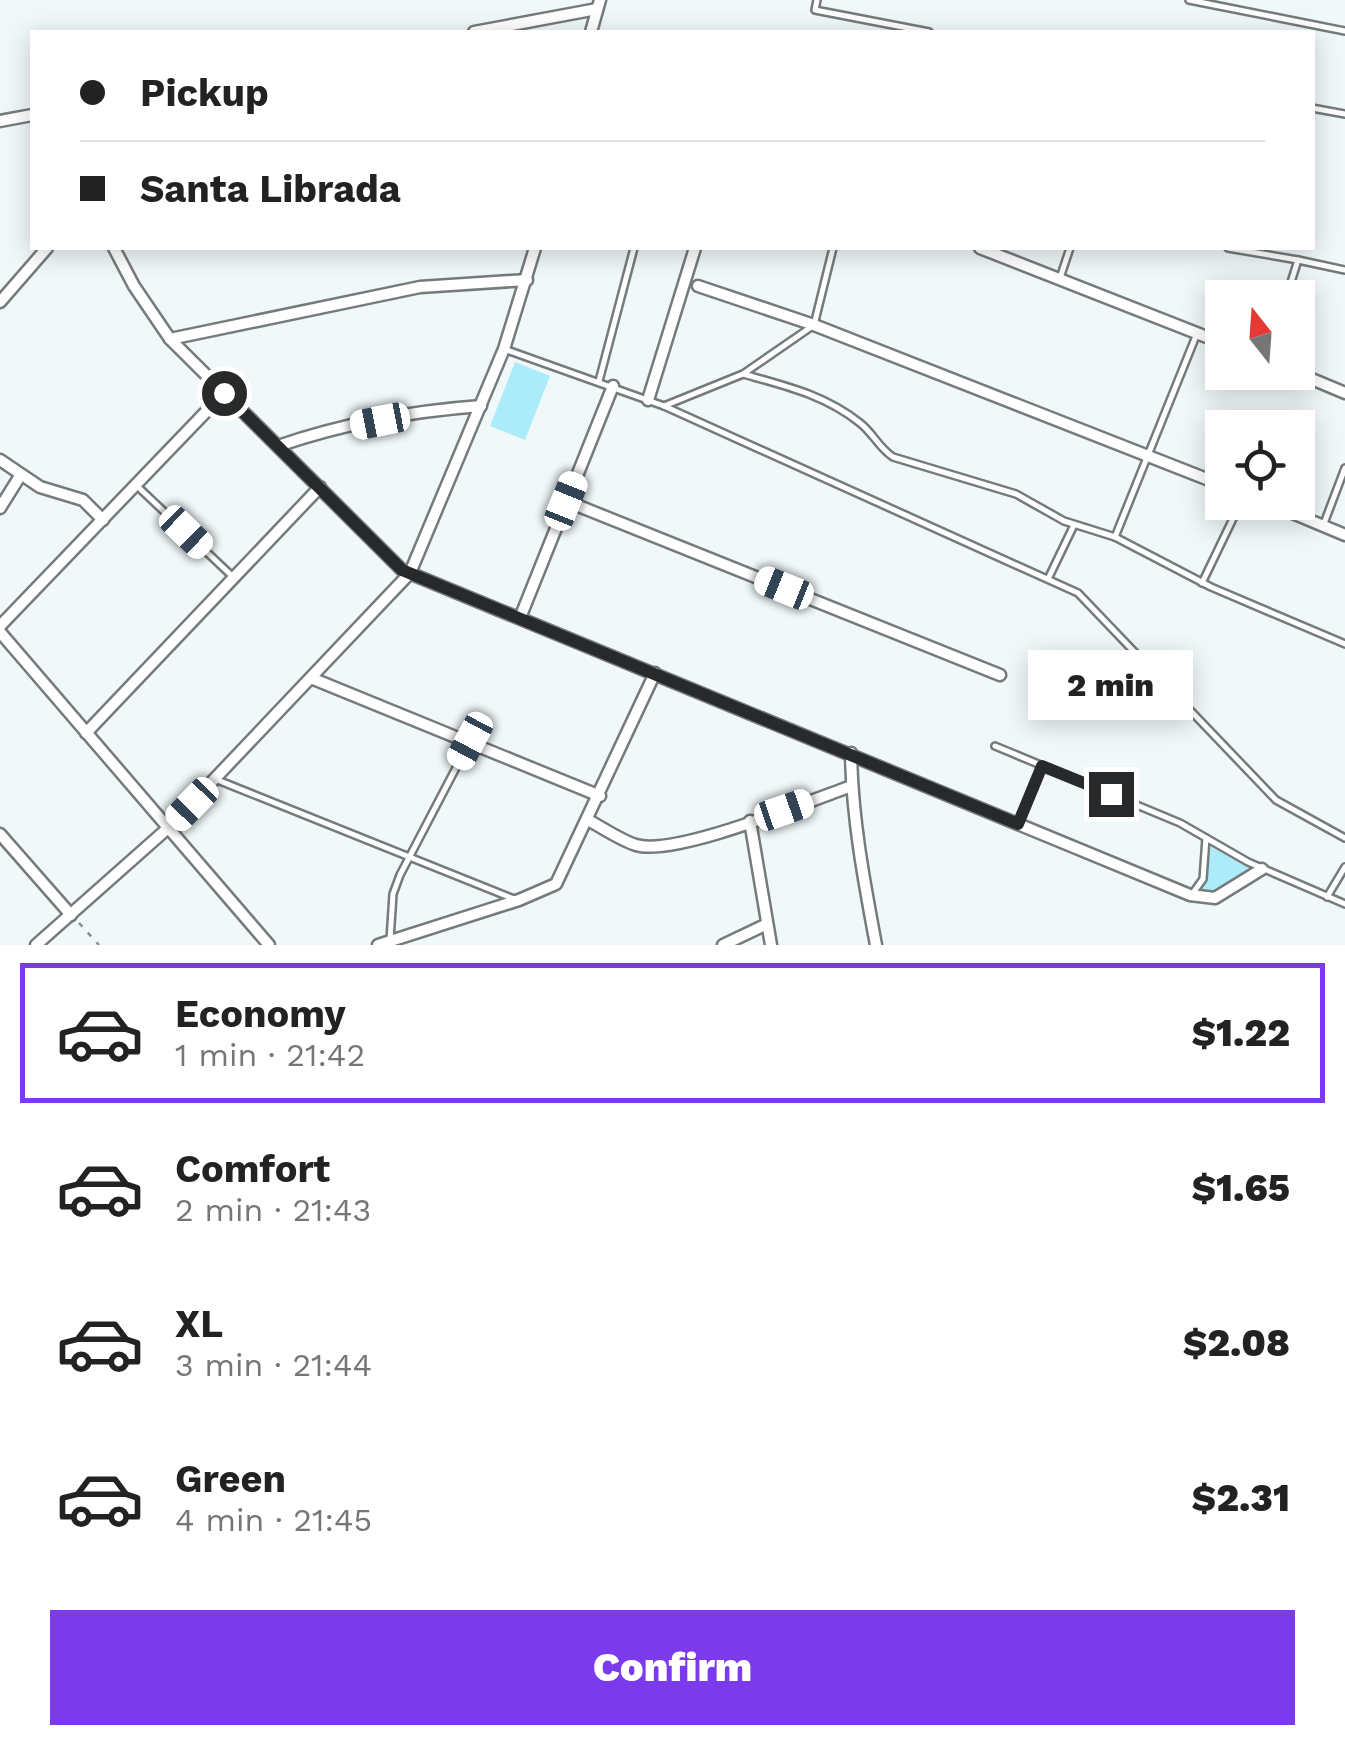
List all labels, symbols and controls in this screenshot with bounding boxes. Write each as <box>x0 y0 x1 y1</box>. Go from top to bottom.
text: Pickup <box>140 71 269 115</box>
text: Santa Librada <box>140 167 401 211</box>
north arrow <box>1205 280 1315 390</box>
map controls <box>1205 280 1315 520</box>
route start <box>202 371 247 416</box>
car <box>348 401 412 441</box>
button: locate <box>1205 410 1315 520</box>
car <box>541 468 591 534</box>
car <box>154 500 218 564</box>
car <box>751 563 817 613</box>
callout: 2 min <box>1028 649 1194 719</box>
text: 2 min <box>1067 666 1154 704</box>
car <box>443 707 497 775</box>
car <box>160 772 224 836</box>
route end <box>1089 772 1134 817</box>
car <box>751 786 817 834</box>
icon: car <box>55 988 145 1078</box>
text: Economy <box>175 992 346 1036</box>
text: $1.22 <box>1191 1011 1290 1055</box>
text: 1 min · 21:42 <box>175 1036 365 1074</box>
icon: car <box>55 1143 145 1233</box>
text: Comfort <box>175 1147 330 1191</box>
text: $1.65 <box>1192 1166 1290 1210</box>
text: 2 min · 21:43 <box>175 1191 371 1229</box>
icon: car <box>55 1298 145 1388</box>
text: XL <box>175 1302 223 1346</box>
text: $2.08 <box>1183 1321 1290 1365</box>
text: 3 min · 21:44 <box>175 1346 372 1384</box>
icon: car <box>55 1453 145 1543</box>
text: Green <box>175 1457 286 1501</box>
text: $2.31 <box>1192 1476 1290 1520</box>
text: 4 min · 21:45 <box>175 1501 372 1539</box>
button: Confirm <box>50 1610 1295 1725</box>

